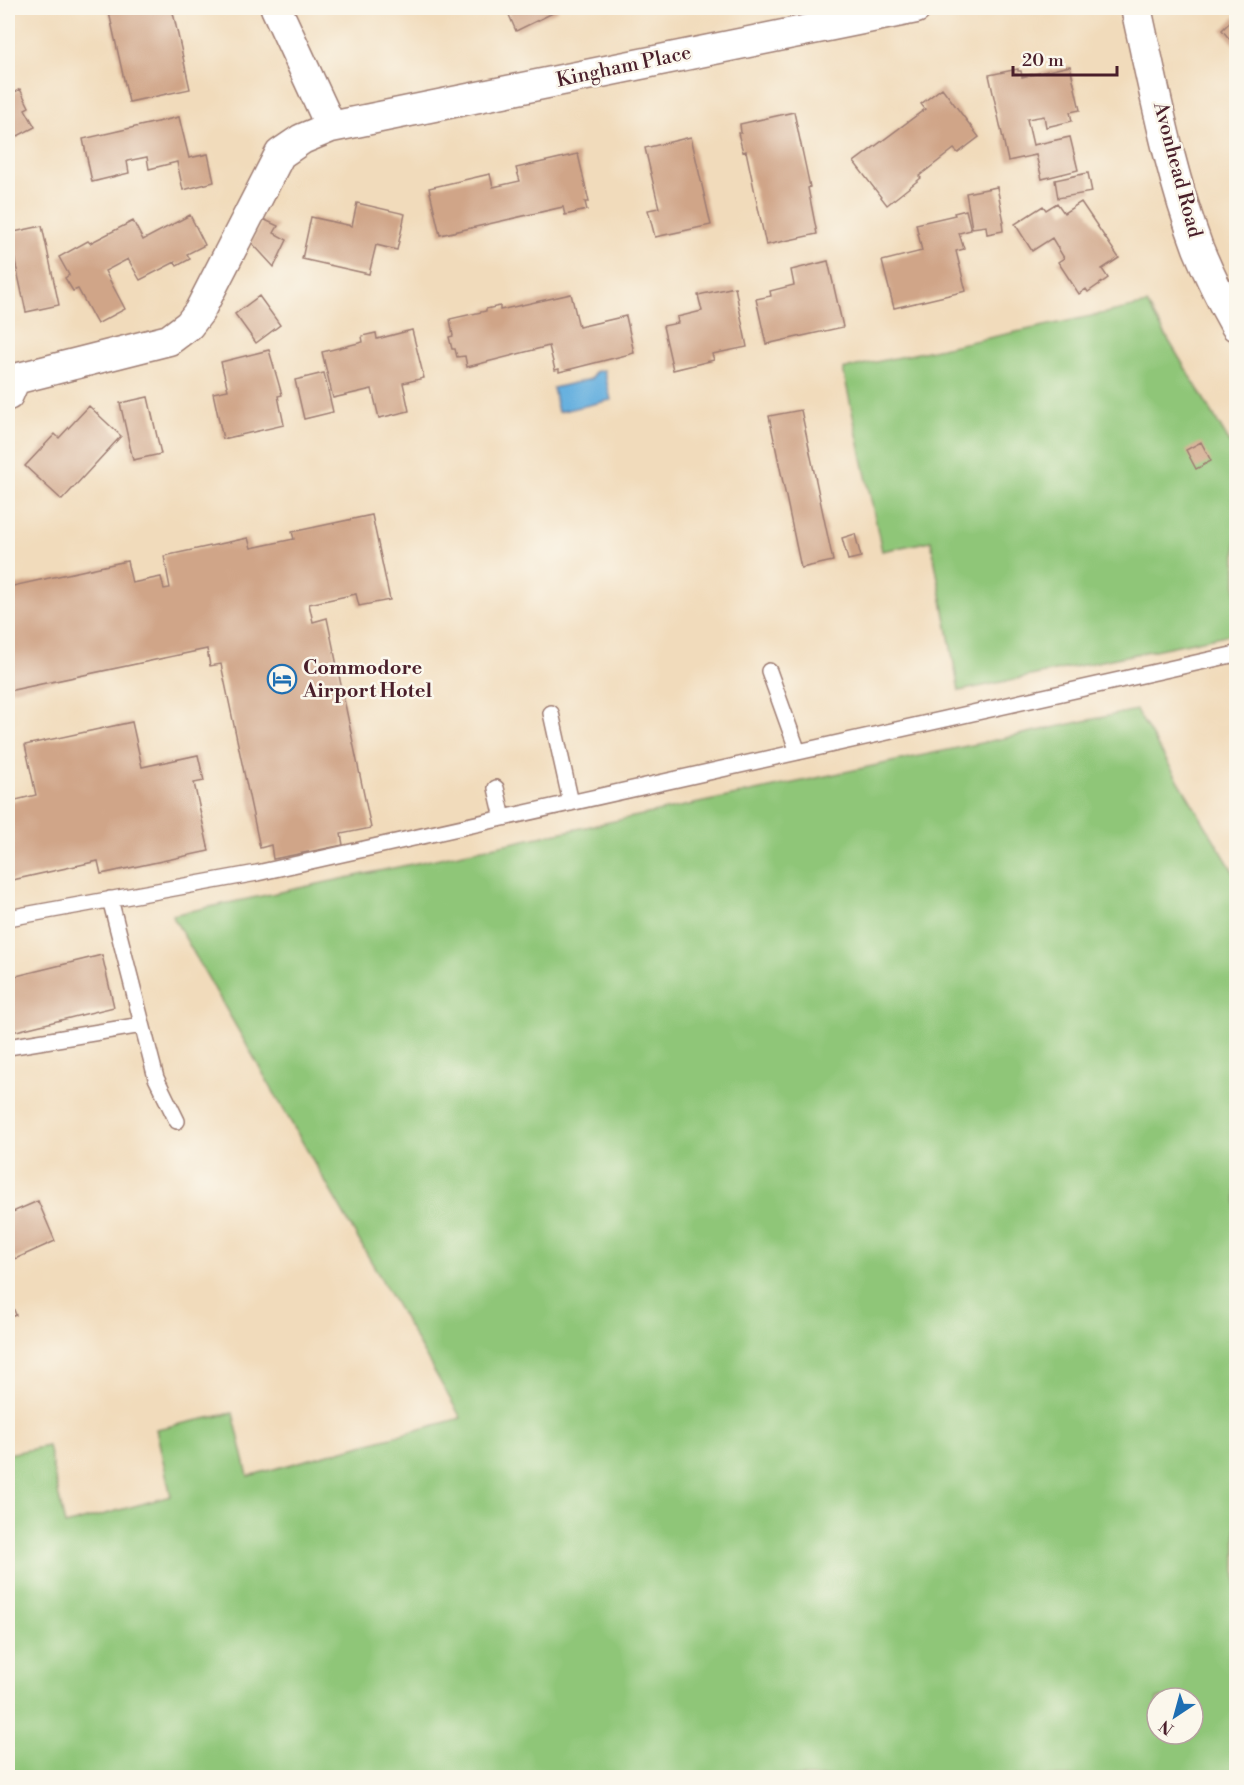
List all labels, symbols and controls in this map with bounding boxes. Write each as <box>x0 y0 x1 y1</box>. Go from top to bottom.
scale bar <box>1013 39 1116 77</box>
street label: Kingham Place <box>554 41 694 93</box>
text: 20 m <box>1022 49 1064 72</box>
street label: Avonhead Road <box>1147 98 1207 241</box>
place label: Commodore Airport Hotel <box>302 656 432 704</box>
hotel icon: Commodore Airport Hotel <box>266 663 298 695</box>
north arrow <box>1145 1686 1205 1746</box>
text: N <box>1155 1715 1178 1739</box>

